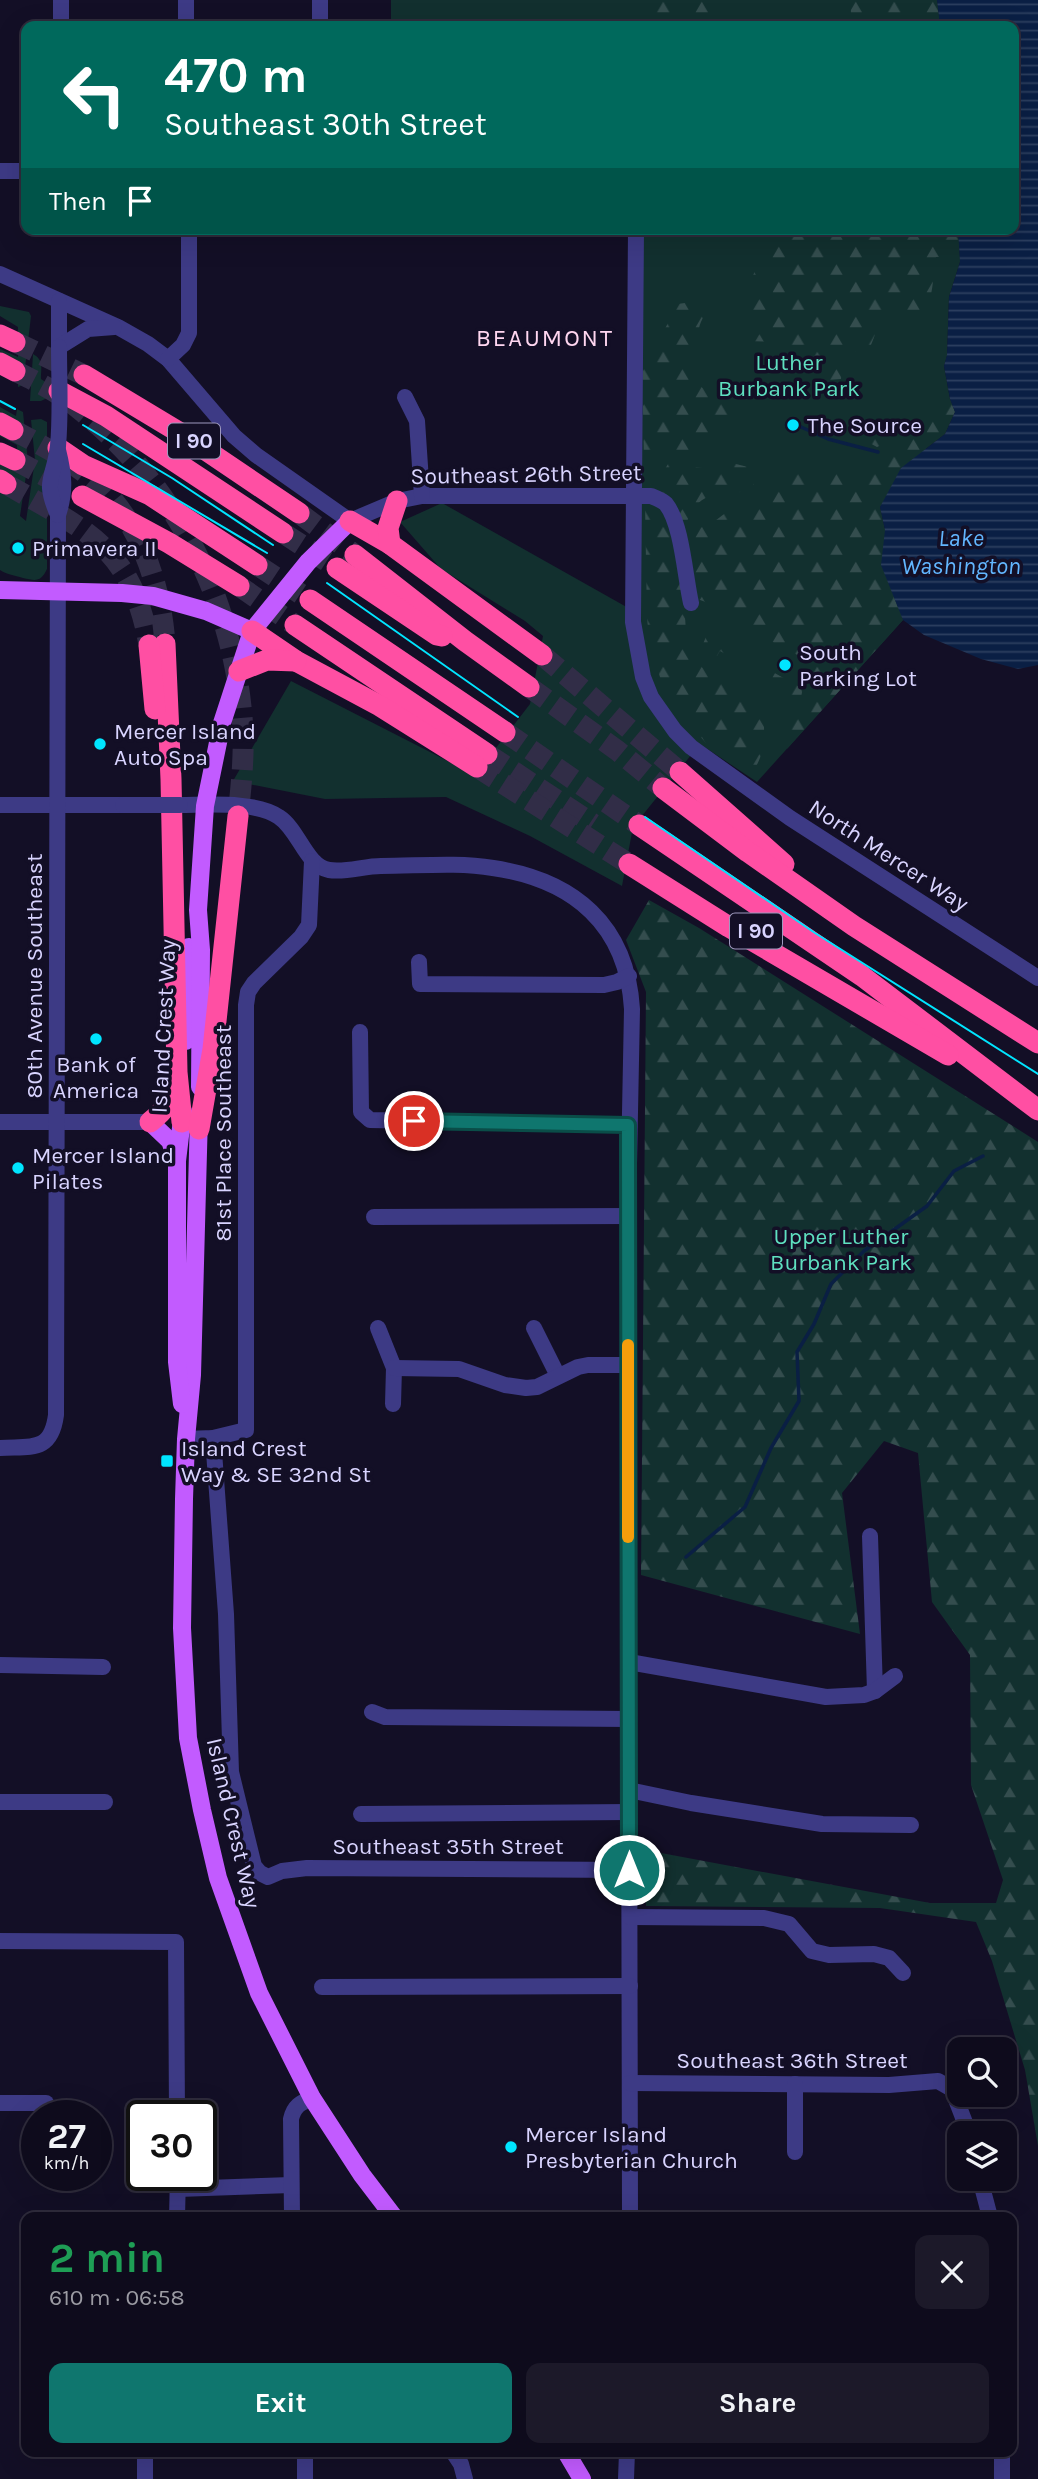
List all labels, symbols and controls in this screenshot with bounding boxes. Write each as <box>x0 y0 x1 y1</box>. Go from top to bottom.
text: 470 m <box>164 47 307 104</box>
icon: left <box>49 49 140 140</box>
text: Southeast 30th Street <box>164 106 487 143</box>
icon: arrive <box>121 182 159 220</box>
text: Then <box>49 186 107 217</box>
district label: BEAUMONT <box>476 324 614 352</box>
park label: Luther Burbank Park <box>718 349 860 402</box>
place label: The Source <box>807 412 922 439</box>
marker: The Source <box>785 417 801 433</box>
road number: I 90 <box>168 424 220 458</box>
street label: Southeast 26th Street <box>410 459 642 490</box>
water label: Lake Washington <box>901 524 1021 580</box>
place label: Primavera II <box>32 535 157 562</box>
marker: Primavera II <box>10 540 26 556</box>
place label: South Parking Lot <box>799 639 917 692</box>
marker: South Parking Lot <box>777 657 793 673</box>
place label: Mercer Island Auto Spa <box>114 718 256 771</box>
marker: Mercer Island Auto Spa <box>92 736 108 752</box>
street label: North Mercer Way <box>804 794 974 917</box>
street label: 80th Avenue Southeast <box>21 853 48 1099</box>
road number: I 90 <box>730 914 782 948</box>
street label: Island Crest Way <box>145 938 182 1114</box>
street label: 81st Place Southeast <box>210 1024 237 1242</box>
marker: Bank of America <box>88 1031 104 1047</box>
place label: Bank of America <box>53 1051 139 1104</box>
pin <box>384 1091 444 1151</box>
icon: arrive <box>395 1102 433 1140</box>
place label: Mercer Island Pilates <box>32 1142 174 1195</box>
marker: Mercer Island Pilates <box>10 1160 26 1176</box>
park label: Upper Luther Burbank Park <box>770 1223 912 1276</box>
place label: Island Crest Way & SE 32nd St <box>181 1435 371 1488</box>
marker: Island Crest Way & SE 32nd St <box>159 1453 175 1469</box>
street label: Island Crest Way <box>201 1735 266 1911</box>
street label: Southeast 35th Street <box>332 1833 564 1860</box>
position arrow <box>592 1833 666 1907</box>
map controls <box>947 2037 1017 2191</box>
button: search <box>947 2037 1017 2107</box>
street label: Southeast 36th Street <box>676 2047 908 2074</box>
speed limit sign: 30 <box>126 2100 217 2191</box>
text: 27 <box>47 2116 86 2157</box>
place label: Mercer Island Presbyterian Church <box>525 2121 738 2174</box>
button: layers <box>947 2121 1017 2191</box>
marker: Mercer Island Presbyterian Church <box>503 2139 519 2155</box>
text: km/h <box>44 2152 89 2174</box>
text: 2 min <box>49 2233 165 2283</box>
button: close <box>915 2235 989 2309</box>
text: 610 m · 06:58 <box>49 2284 185 2311</box>
button: Exit <box>49 2363 512 2443</box>
button: Share <box>526 2363 989 2443</box>

